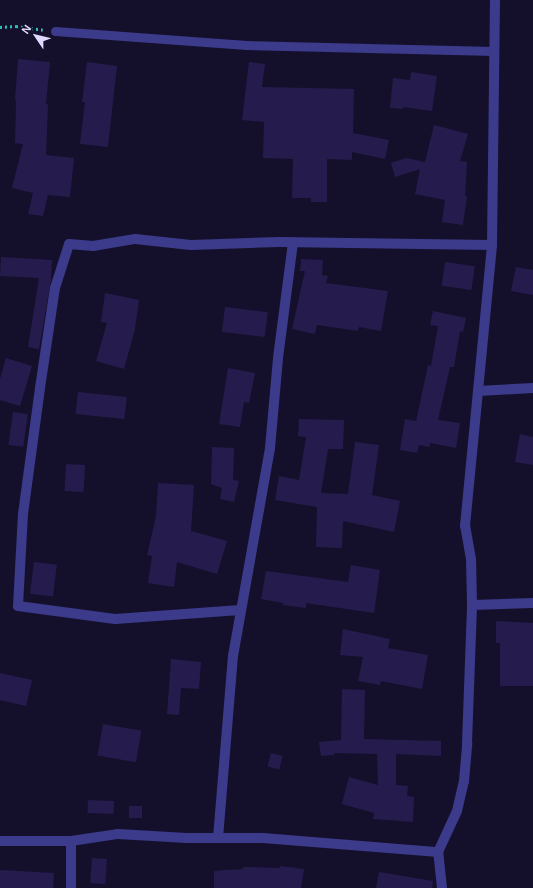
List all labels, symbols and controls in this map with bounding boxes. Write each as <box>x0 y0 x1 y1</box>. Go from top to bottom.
north arrow <box>16 16 56 56</box>
text: N <box>19 22 33 36</box>

